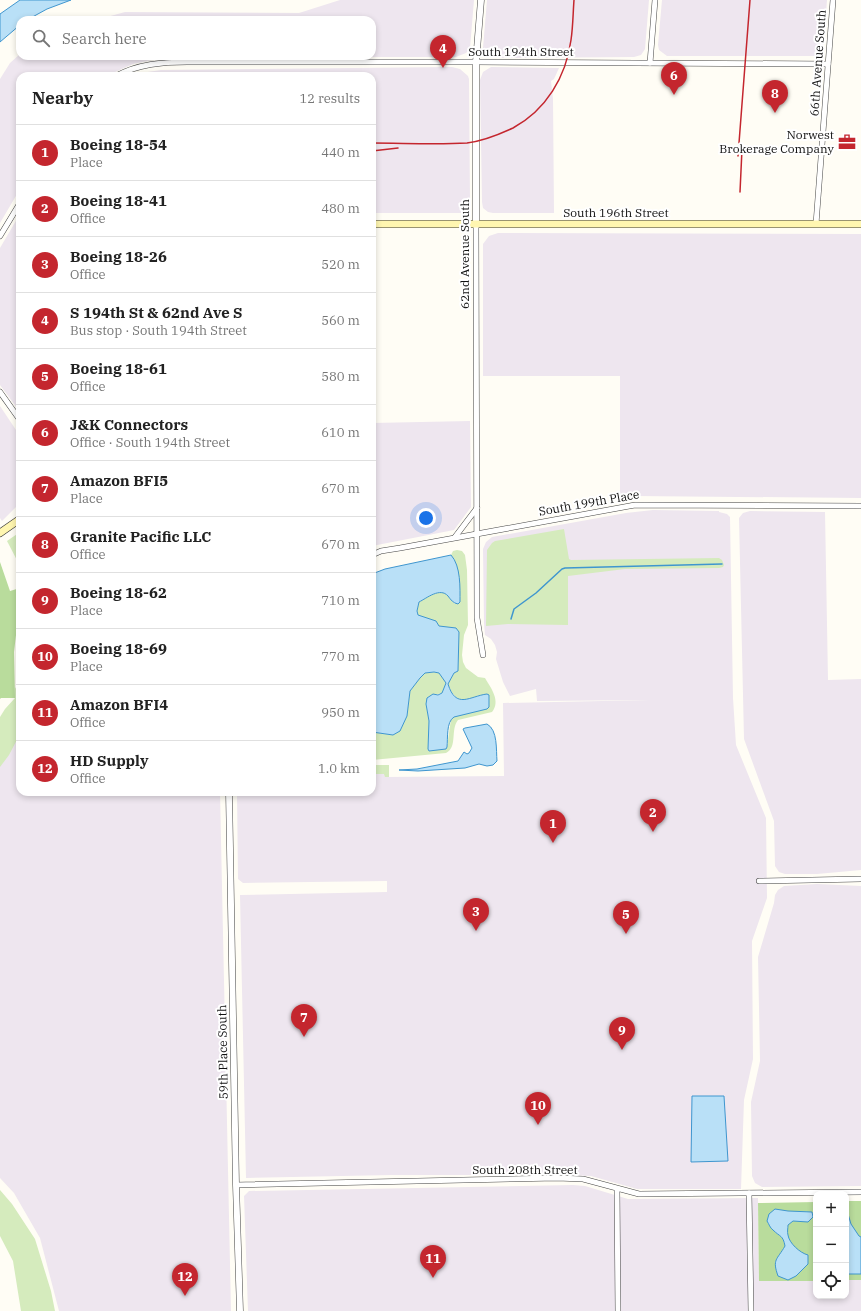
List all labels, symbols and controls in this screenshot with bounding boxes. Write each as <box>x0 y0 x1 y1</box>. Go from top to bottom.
street label: 66th Avenue South <box>806 9 829 117</box>
search box <box>16 16 376 60</box>
icon: search <box>30 27 52 49</box>
text: Search here <box>62 29 147 48</box>
pin: 4 <box>430 35 456 68</box>
street label: South 194th Street <box>468 44 574 59</box>
pin: 6 <box>661 62 687 95</box>
pin: 8 <box>762 80 788 113</box>
text: Nearby <box>32 87 93 109</box>
text: 12 results <box>299 90 360 107</box>
place label: Norwest Brokerage Company <box>719 127 835 156</box>
office icon: Norwest Brokerage Company <box>837 132 857 152</box>
text: Boeing 18-54 <box>70 135 167 154</box>
text: 1 <box>41 144 49 161</box>
text: 440 m <box>321 144 360 161</box>
text: Place <box>70 154 103 171</box>
text: Boeing 18-41 <box>70 191 167 210</box>
street label: 62nd Avenue South <box>457 198 472 309</box>
text: 2 <box>41 200 49 217</box>
text: 480 m <box>321 200 360 217</box>
street label: South 196th Street <box>563 205 669 220</box>
text: Office <box>70 210 106 227</box>
text: Boeing 18-26 <box>70 247 167 266</box>
text: 3 <box>41 256 49 273</box>
text: 520 m <box>321 256 360 273</box>
text: Office <box>70 266 106 283</box>
text: S 194th St & 62nd Ave S <box>70 303 243 322</box>
text: 4 <box>41 312 49 329</box>
text: 560 m <box>321 312 360 329</box>
text: Bus stop · South 194th Street <box>70 322 247 339</box>
text: Boeing 18-61 <box>70 359 167 378</box>
text: 5 <box>41 368 49 385</box>
text: 580 m <box>321 368 360 385</box>
text: Office <box>70 378 106 395</box>
text: J&K Connectors <box>70 415 188 434</box>
text: 6 <box>41 424 49 441</box>
text: 610 m <box>321 424 360 441</box>
text: Office · South 194th Street <box>70 434 230 451</box>
text: Amazon BFI5 <box>70 471 168 490</box>
text: 7 <box>41 480 49 497</box>
text: 670 m <box>321 480 360 497</box>
street label: South 199th Place <box>537 486 640 519</box>
text: Place <box>70 490 103 507</box>
your location <box>416 508 436 528</box>
text: Granite Pacific LLC <box>70 527 211 546</box>
text: 8 <box>41 536 49 553</box>
text: 670 m <box>321 536 360 553</box>
text: Office <box>70 546 106 563</box>
text: Boeing 18-62 <box>70 583 167 602</box>
text: 9 <box>41 592 49 609</box>
text: 710 m <box>321 592 360 609</box>
text: Place <box>70 602 103 619</box>
text: Boeing 18-69 <box>70 639 167 658</box>
text: 10 <box>37 648 53 665</box>
text: 770 m <box>321 648 360 665</box>
text: Place <box>70 658 103 675</box>
text: Amazon BFI4 <box>70 695 168 714</box>
text: 11 <box>37 704 53 721</box>
text: 950 m <box>321 704 360 721</box>
text: Office <box>70 714 106 731</box>
text: HD Supply <box>70 751 149 770</box>
text: 12 <box>37 760 53 777</box>
text: 1.0 km <box>318 760 360 777</box>
text: Office <box>70 770 106 787</box>
pin: 2 <box>640 799 666 832</box>
pin: 1 <box>540 810 566 843</box>
pin: 3 <box>463 898 489 931</box>
pin: 5 <box>613 901 639 934</box>
street label: 59th Place South <box>214 1004 231 1100</box>
pin: 7 <box>291 1004 317 1037</box>
pin: 9 <box>609 1017 635 1050</box>
pin: 10 <box>525 1092 551 1125</box>
street label: South 208th Street <box>472 1162 578 1177</box>
map controls <box>813 1191 849 1299</box>
button: + <box>813 1191 849 1227</box>
button: − <box>813 1227 849 1263</box>
pin: 11 <box>420 1245 446 1278</box>
pin: 12 <box>172 1263 198 1296</box>
button: locate <box>813 1263 849 1299</box>

